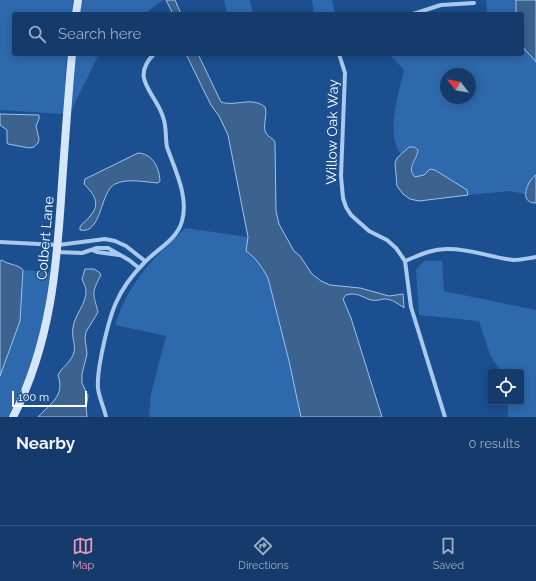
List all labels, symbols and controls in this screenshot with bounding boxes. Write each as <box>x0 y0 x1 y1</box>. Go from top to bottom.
search box <box>12 12 524 56</box>
icon: search <box>26 23 48 45</box>
text: Search here <box>58 25 141 43</box>
north arrow <box>440 68 476 104</box>
street label: Willow Oak Way <box>323 79 341 185</box>
street label: Colbert Lane <box>33 195 57 281</box>
map controls <box>488 369 524 405</box>
button: locate <box>488 369 524 405</box>
scale bar <box>12 389 87 408</box>
text: 100 m <box>18 391 49 404</box>
text: Nearby <box>16 433 75 453</box>
text: 0 results <box>469 436 520 451</box>
tab: Map <box>72 535 94 572</box>
tab: Directions <box>238 535 289 572</box>
tab: Saved <box>433 535 464 572</box>

